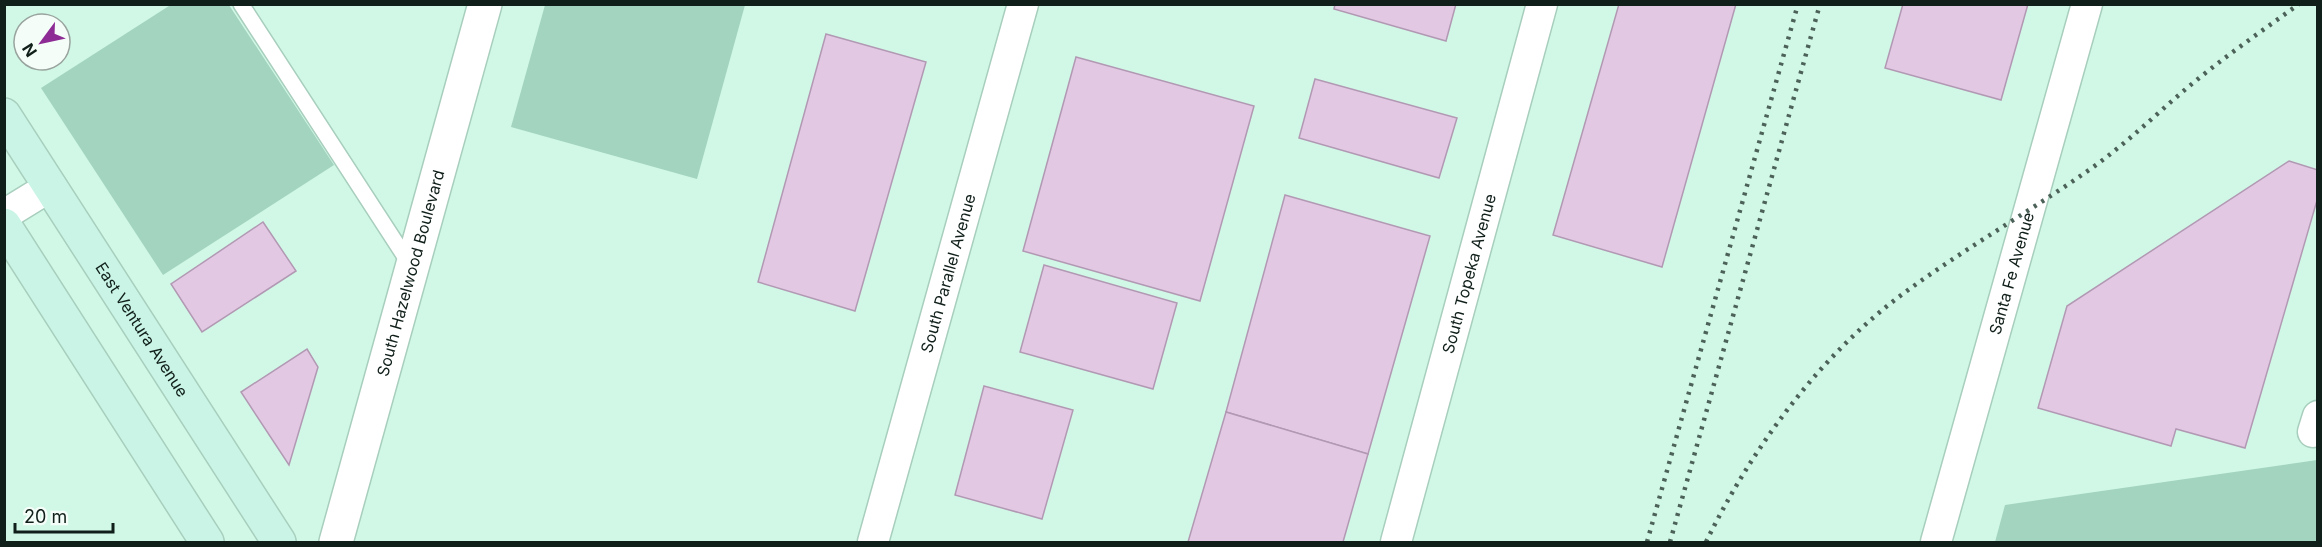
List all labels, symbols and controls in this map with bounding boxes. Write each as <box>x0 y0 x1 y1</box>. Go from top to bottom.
north arrow <box>12 12 72 72</box>
text: N <box>18 40 41 61</box>
street label: South Hazelwood Boulevard <box>372 168 449 379</box>
street label: South Parallel Avenue <box>916 191 980 355</box>
street label: South Topeka Avenue <box>1438 192 1500 356</box>
street label: Santa Fe Avenue <box>1985 210 2038 337</box>
street label: East Ventura Avenue <box>91 258 193 400</box>
scale bar <box>15 496 112 534</box>
text: 20 m <box>24 506 67 527</box>

